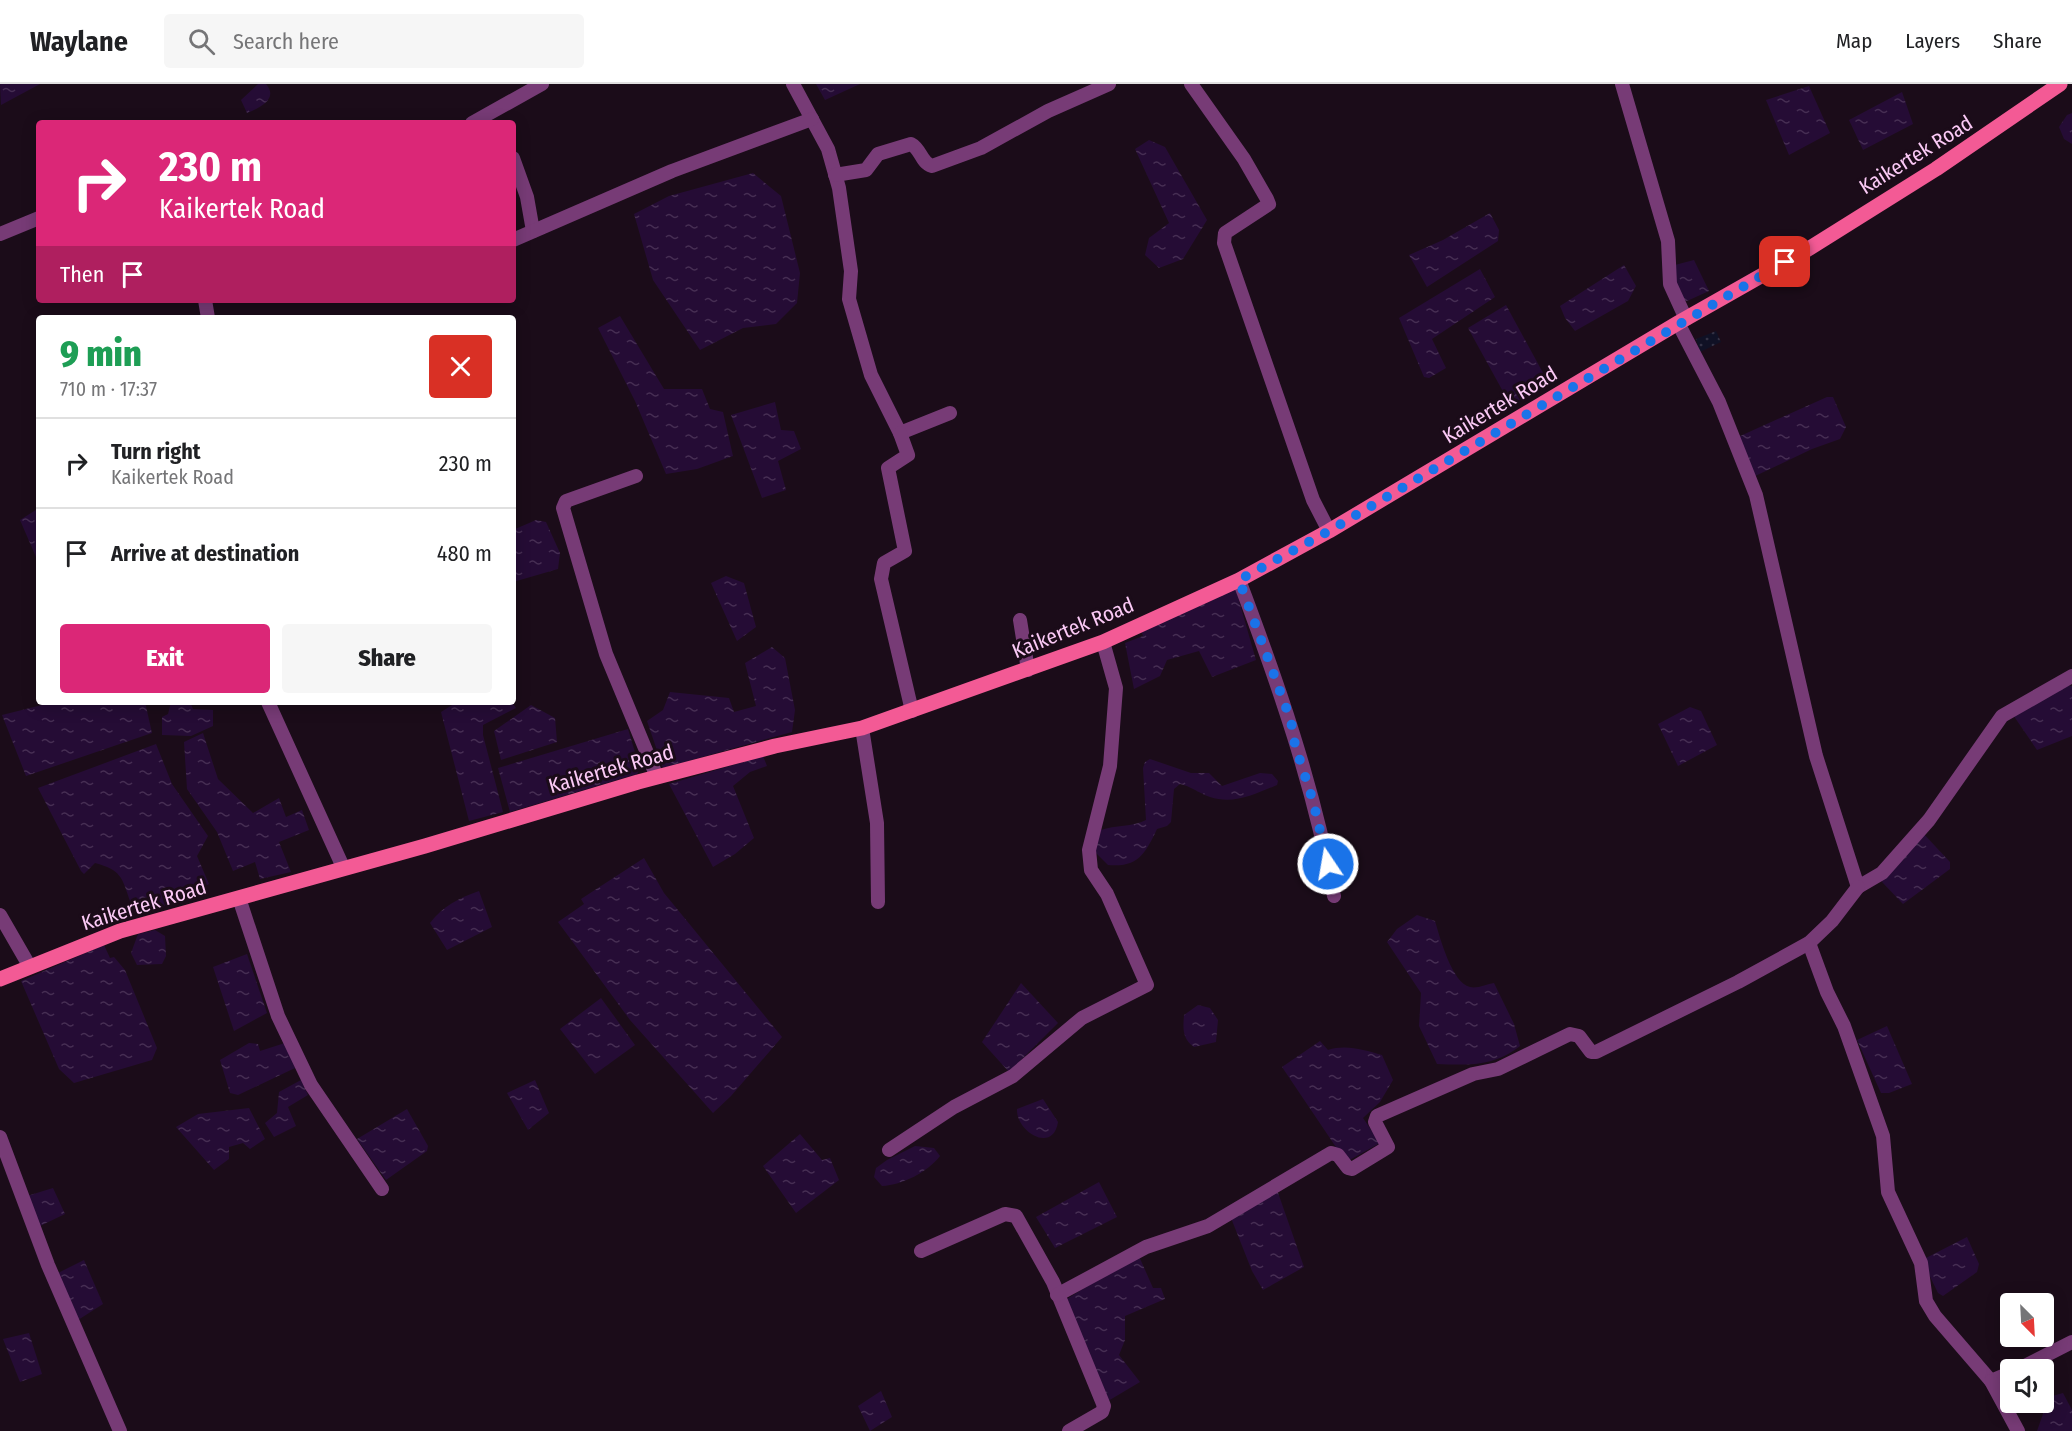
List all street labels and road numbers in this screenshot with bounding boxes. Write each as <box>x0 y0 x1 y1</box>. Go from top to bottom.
street label: Kaikertek Road <box>1854 110 1978 200</box>
street label: Kaikertek Road <box>1438 361 1562 449</box>
street label: Kaikertek Road <box>1008 592 1138 664</box>
street label: Kaikertek Road <box>545 739 677 799</box>
street label: Kaikertek Road <box>79 874 209 936</box>

